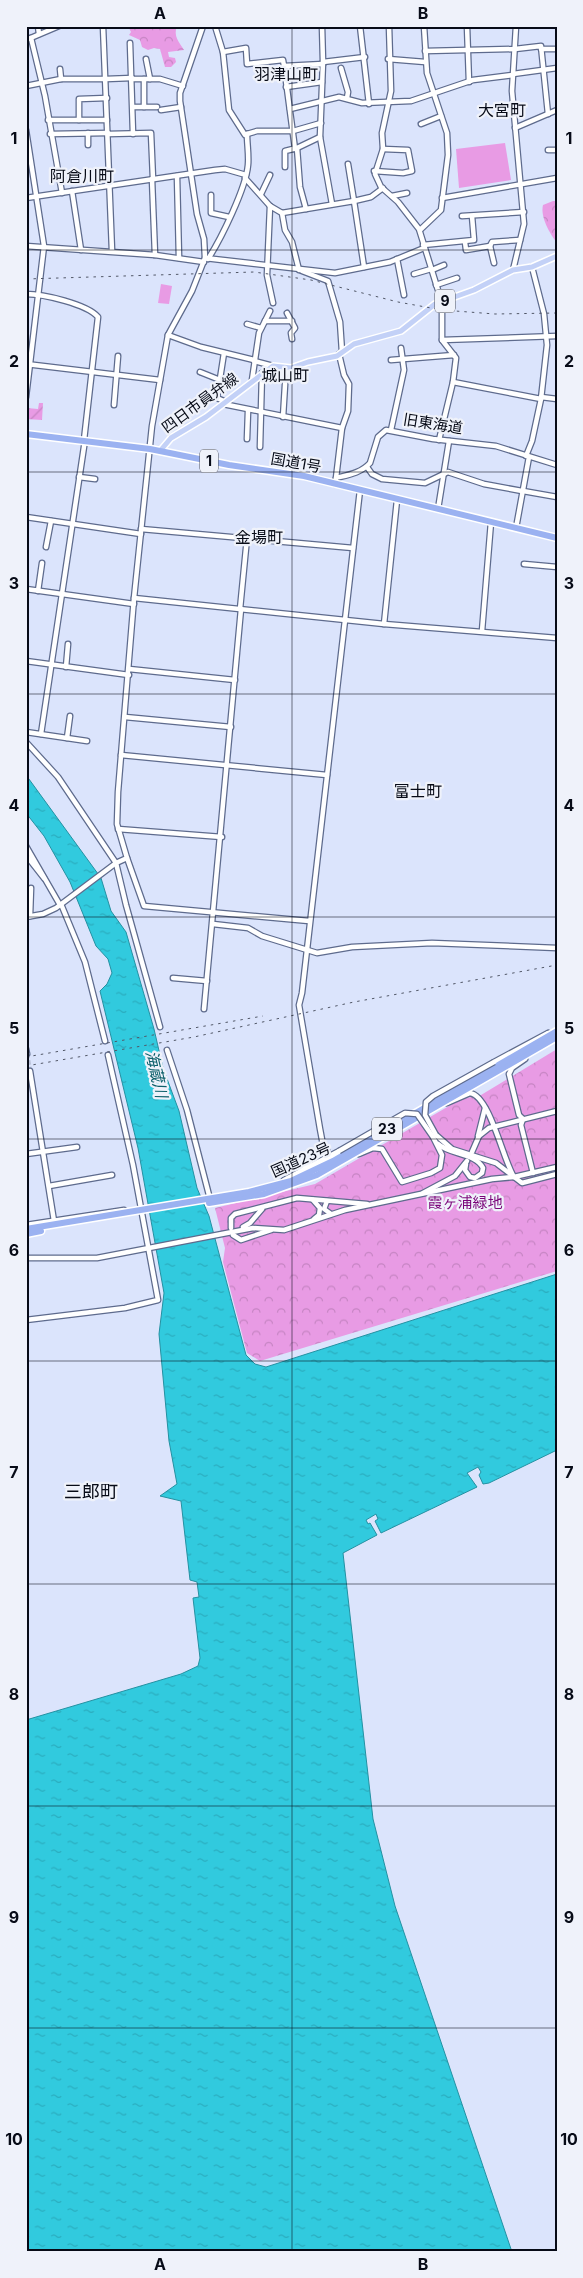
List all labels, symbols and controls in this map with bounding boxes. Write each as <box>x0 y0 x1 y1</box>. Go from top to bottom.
text: A <box>154 3 166 23</box>
text: B <box>418 3 428 23</box>
district label: 羽津山町 <box>254 64 318 84</box>
district label: 大宮町 <box>478 100 526 120</box>
text: 1 <box>11 128 17 148</box>
text: 1 <box>566 128 572 148</box>
district label: 阿倉川町 <box>50 166 114 186</box>
road number: 9 <box>435 290 455 312</box>
text: 2 <box>9 351 19 371</box>
text: 2 <box>564 351 574 371</box>
district label: 城山町 <box>261 365 309 385</box>
street label: 四日市員弁線 <box>158 368 242 437</box>
street label: 旧東海道 <box>402 409 464 438</box>
street label: 国道1号 <box>269 449 323 476</box>
road number: 1 <box>200 450 218 472</box>
district label: 金場町 <box>235 527 283 547</box>
text: 3 <box>9 573 19 593</box>
text: 3 <box>564 573 574 593</box>
district label: 富士町 <box>394 781 442 801</box>
text: 4 <box>9 795 20 815</box>
text: 4 <box>564 795 575 815</box>
text: 5 <box>9 1018 19 1038</box>
text: 5 <box>564 1018 574 1038</box>
water label: 海蔵川 <box>142 1048 173 1102</box>
road number: 23 <box>372 1118 402 1140</box>
street label: 国道23号 <box>268 1138 334 1181</box>
park label: 霞ヶ浦緑地 <box>427 1193 503 1212</box>
text: 6 <box>9 1240 19 1260</box>
text: 6 <box>564 1240 574 1260</box>
text: 7 <box>9 1462 19 1482</box>
text: 7 <box>564 1462 574 1482</box>
district label: 三郎町 <box>64 1481 118 1502</box>
text: 8 <box>9 1684 19 1704</box>
text: 8 <box>564 1684 574 1704</box>
text: 9 <box>9 1907 19 1927</box>
text: 9 <box>564 1907 574 1927</box>
text: 10 <box>5 2129 23 2149</box>
text: 10 <box>560 2129 578 2149</box>
text: A <box>154 2254 166 2274</box>
text: B <box>418 2254 428 2274</box>

